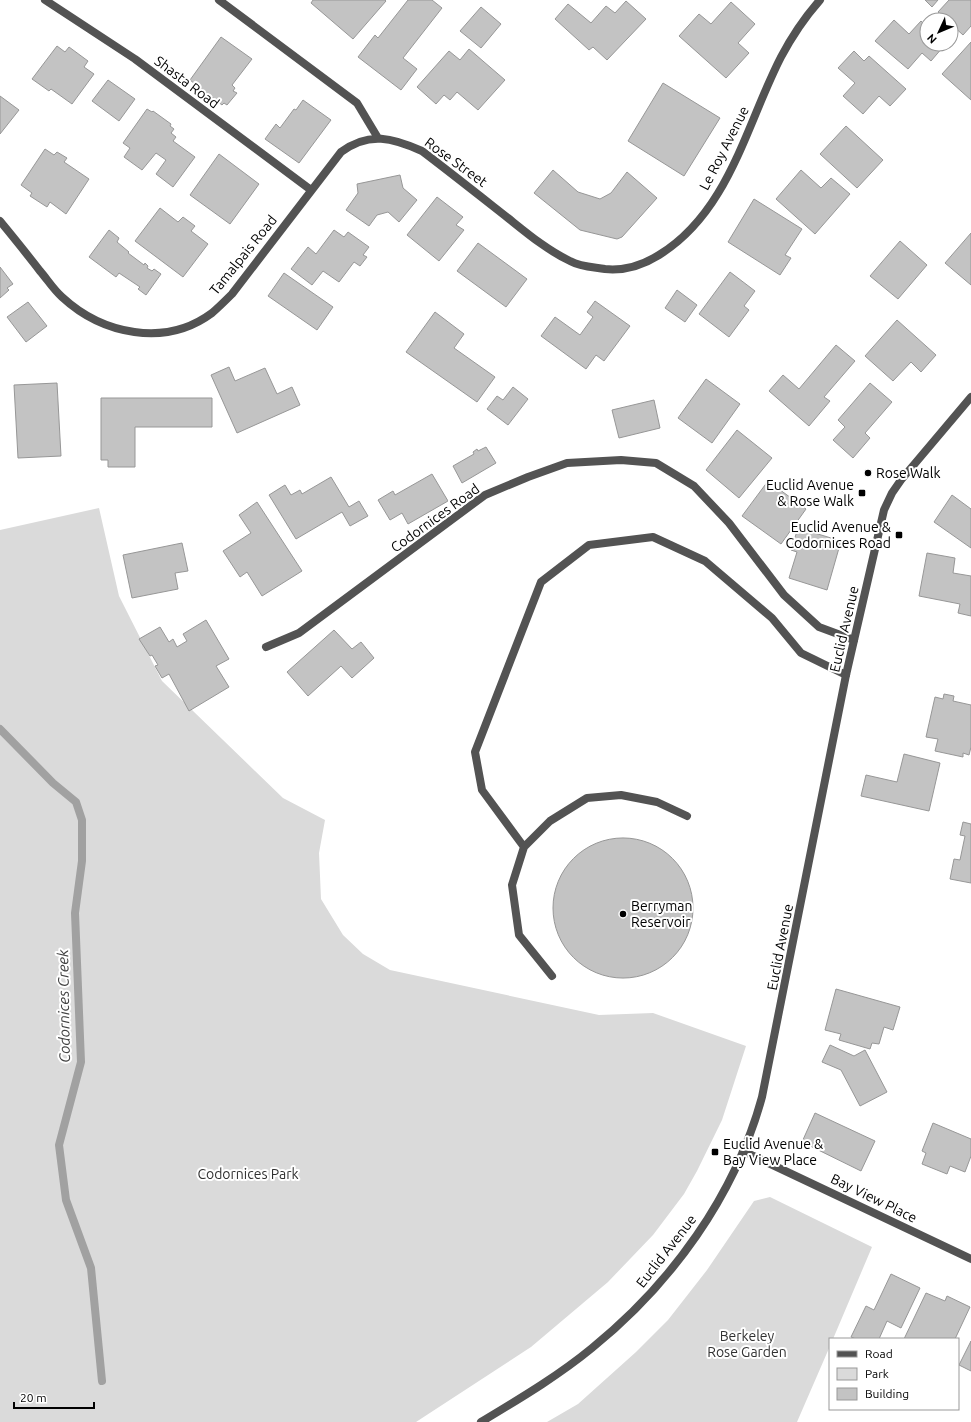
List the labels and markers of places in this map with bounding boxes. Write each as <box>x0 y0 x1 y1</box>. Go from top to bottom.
place label: Rose Walk <box>876 465 941 481</box>
marker: Rose Walk <box>863 468 873 478</box>
place label: Euclid Avenue & Rose Walk <box>766 477 854 509</box>
marker: Euclid Avenue & Rose Walk <box>857 488 867 498</box>
place label: Euclid Avenue & Codornices Road <box>785 519 892 551</box>
marker: Euclid Avenue & Codornices Road <box>894 530 904 540</box>
place label: Berryman Reservoir <box>631 898 693 930</box>
marker: Berryman Reservoir <box>618 909 628 919</box>
place label: Euclid Avenue & Bay View Place <box>723 1136 824 1168</box>
marker: Euclid Avenue & Bay View Place <box>710 1147 720 1157</box>

